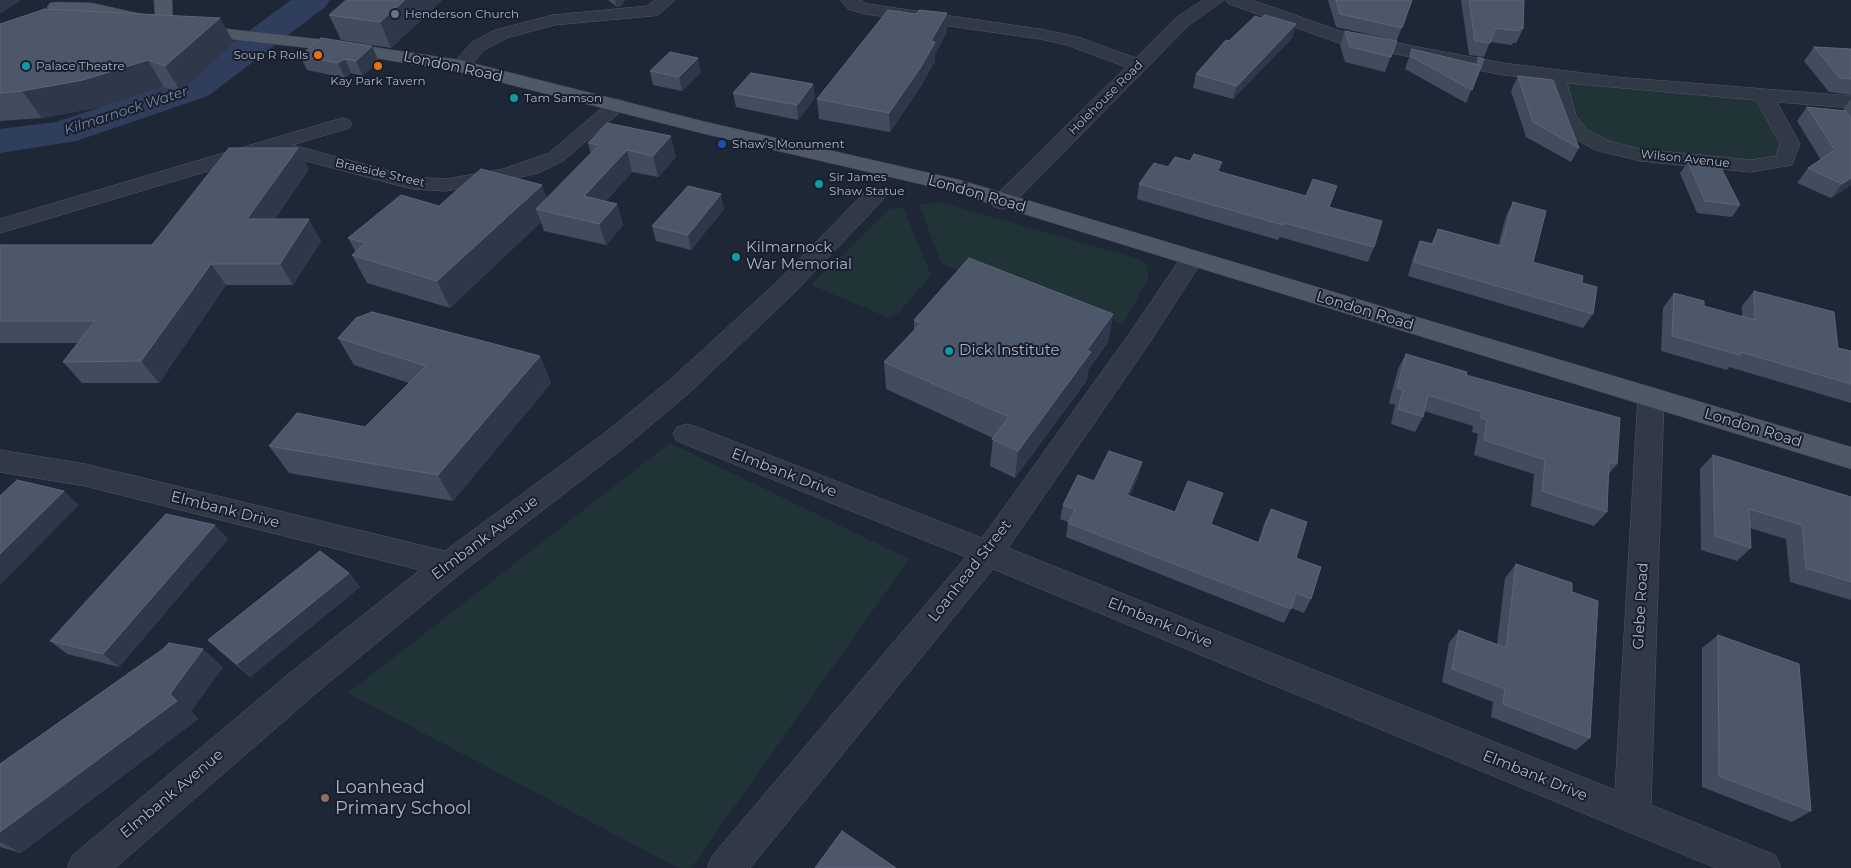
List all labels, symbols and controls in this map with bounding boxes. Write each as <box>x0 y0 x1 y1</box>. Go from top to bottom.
place label: Henderson Church <box>405 7 519 21</box>
marker: Henderson Church <box>389 8 401 20</box>
place label: Soup R Rolls <box>233 48 308 62</box>
street label: London Road <box>402 48 504 86</box>
marker: Soup R Rolls <box>312 49 324 61</box>
street label: Holehouse Road <box>1066 58 1146 138</box>
place label: Palace Theatre <box>36 59 125 73</box>
marker: Palace Theatre <box>20 60 32 72</box>
marker: Kay Park Tavern <box>372 60 384 72</box>
place label: Kay Park Tavern <box>330 74 426 88</box>
water label: Kilmarnock Water <box>62 83 190 139</box>
place label: Tam Samson <box>524 91 602 105</box>
marker: Tam Samson <box>508 92 520 104</box>
place label: Shaw's Monument <box>732 137 845 151</box>
marker: Shaw's Monument <box>716 138 728 150</box>
street label: Wilson Avenue <box>1640 147 1730 171</box>
street label: Braeside Street <box>334 156 426 190</box>
place label: Sir James Shaw Statue <box>829 170 904 198</box>
street label: London Road <box>926 171 1028 217</box>
marker: Sir James Shaw Statue <box>813 178 825 190</box>
place label: Kilmarnock War Memorial <box>746 239 852 274</box>
marker: Kilmarnock War Memorial <box>730 251 742 263</box>
street label: London Road <box>1314 288 1416 334</box>
place label: Dick Institute <box>959 342 1060 360</box>
marker: Dick Institute <box>943 345 955 357</box>
street label: London Road <box>1702 405 1804 451</box>
street label: Elmbank Drive <box>729 445 839 501</box>
street label: Elmbank Drive <box>169 488 281 532</box>
street label: Elmbank Avenue <box>428 492 542 584</box>
street label: Loanhead Street <box>925 516 1015 626</box>
street label: Glebe Road <box>1630 562 1652 650</box>
street label: Elmbank Drive <box>1105 594 1215 652</box>
street label: Elmbank Avenue <box>117 746 227 842</box>
street label: Elmbank Drive <box>1480 747 1590 805</box>
place label: Loanhead Primary School <box>335 777 471 820</box>
marker: Loanhead Primary School <box>319 792 331 804</box>

